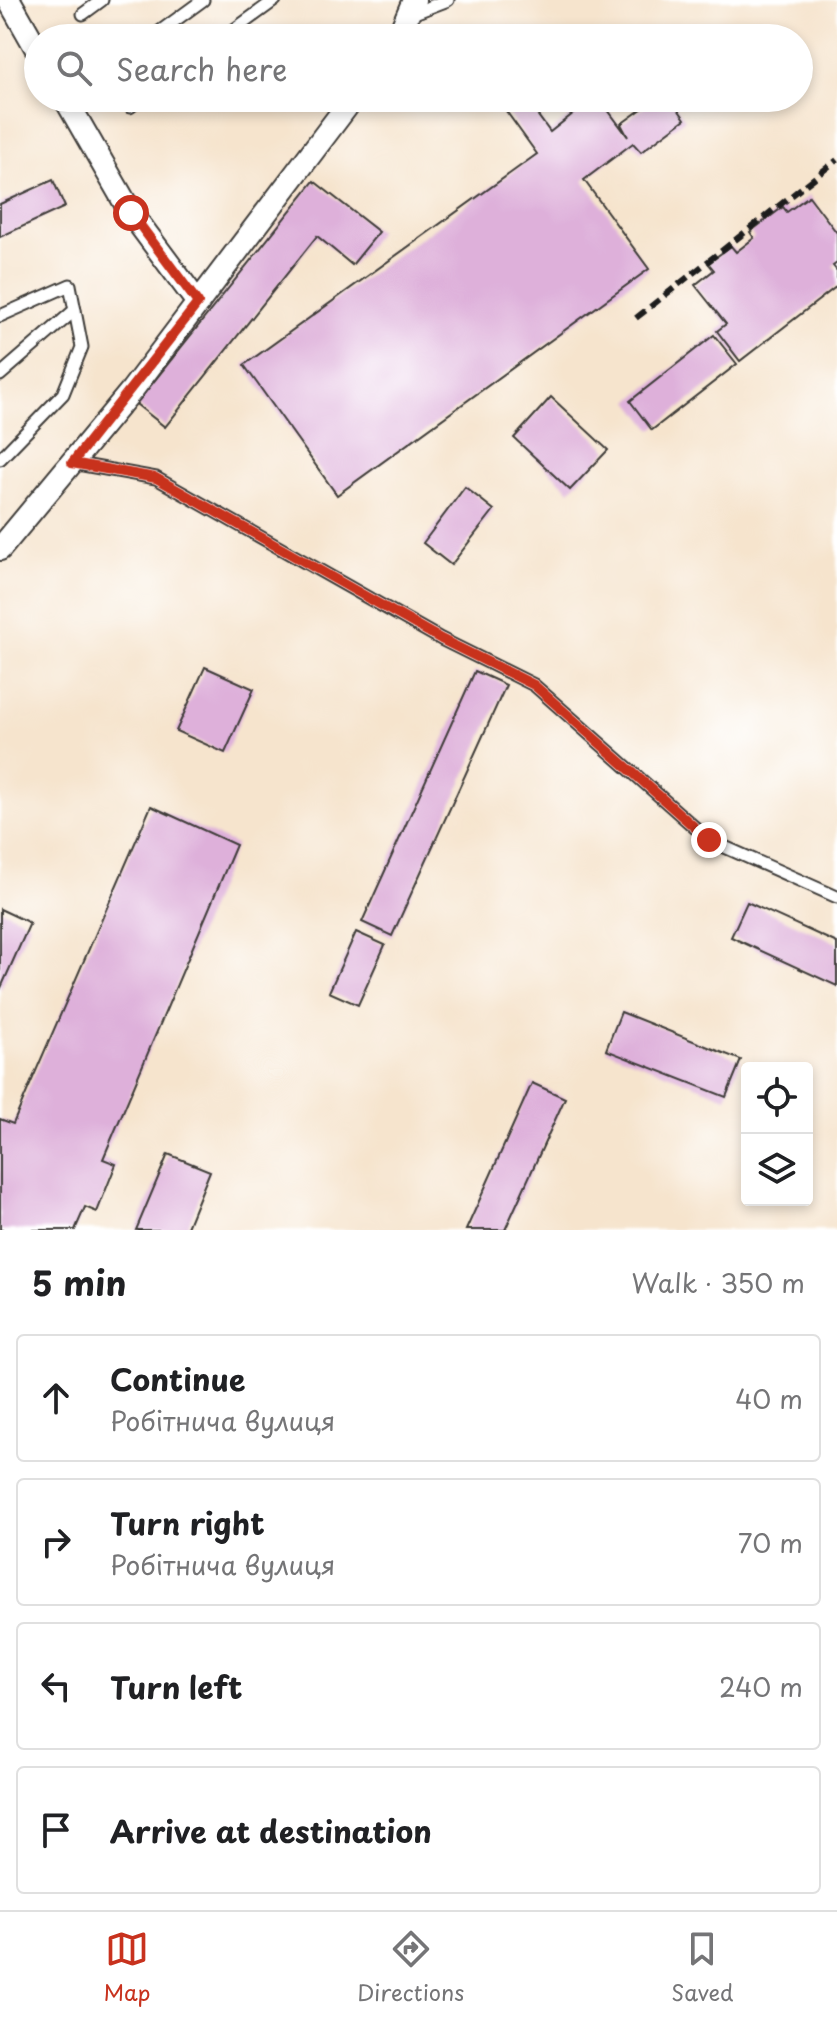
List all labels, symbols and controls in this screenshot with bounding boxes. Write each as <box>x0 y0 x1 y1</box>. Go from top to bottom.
search box <box>24 24 813 112</box>
icon: search <box>52 46 96 90</box>
text: Search here <box>116 46 288 91</box>
route start <box>113 195 149 231</box>
route end <box>691 822 727 858</box>
map controls <box>741 1062 813 1206</box>
button: locate <box>741 1062 813 1134</box>
button: layers <box>741 1134 813 1206</box>
text: 5 min <box>32 1256 126 1308</box>
text: Walk · 350 m <box>632 1263 805 1302</box>
text: Continue <box>110 1356 245 1401</box>
icon: ahead <box>34 1376 78 1420</box>
text: 40 m <box>735 1379 803 1418</box>
text: Робітнича вулиця <box>110 1401 335 1440</box>
text: Turn right <box>110 1500 265 1545</box>
icon: right <box>34 1520 78 1564</box>
text: 70 m <box>738 1523 803 1562</box>
text: Робітнича вулиця <box>110 1545 335 1584</box>
icon: left <box>34 1664 78 1708</box>
text: Turn left <box>110 1664 242 1709</box>
text: 240 m <box>719 1667 803 1706</box>
icon: arrive <box>34 1808 78 1852</box>
text: Arrive at destination <box>110 1808 432 1853</box>
tab: Map <box>103 1927 150 2008</box>
tab: Directions <box>357 1927 464 2008</box>
tab: Saved <box>671 1927 734 2008</box>

